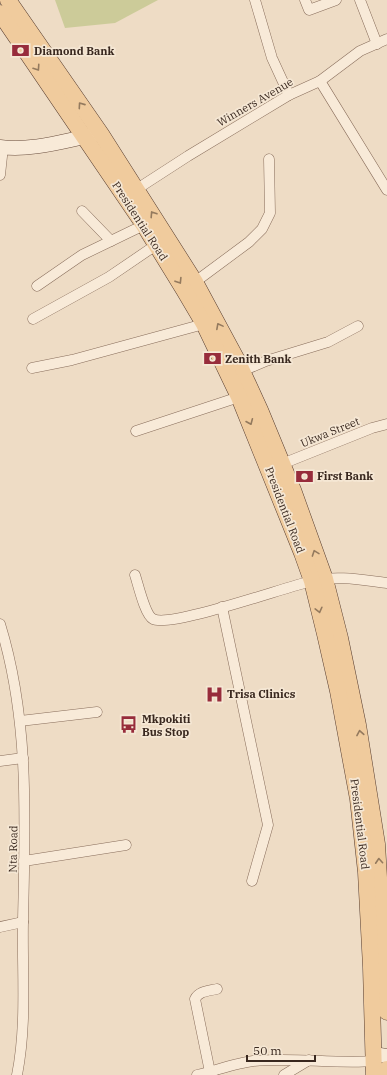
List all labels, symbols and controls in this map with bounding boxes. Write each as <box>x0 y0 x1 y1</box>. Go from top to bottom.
bank icon: Diamond Bank <box>11 41 31 61</box>
place label: Diamond Bank <box>34 44 114 58</box>
one-way arrow <box>32 64 40 71</box>
street label: Winners Avenue <box>215 75 296 129</box>
one-way arrow <box>79 103 86 110</box>
street label: Presidential Road <box>109 179 171 263</box>
one-way arrow <box>150 211 157 218</box>
one-way arrow <box>174 277 182 284</box>
one-way arrow <box>216 323 223 330</box>
bank icon: Zenith Bank <box>202 349 222 369</box>
place label: Zenith Bank <box>225 352 291 366</box>
street label: Ukwa Street <box>298 414 362 450</box>
one-way arrow <box>245 418 253 426</box>
street label: Presidential Road <box>262 465 308 555</box>
bank icon: First Bank <box>294 466 314 486</box>
place label: First Bank <box>317 469 373 483</box>
one-way arrow <box>312 549 320 556</box>
one-way arrow <box>314 606 323 613</box>
hospital icon: Trisa Clinics <box>204 684 224 704</box>
place label: Trisa Clinics <box>227 687 296 701</box>
place label: Mkpokiti Bus Stop <box>142 712 191 739</box>
bus stop icon: Mkpokiti Bus Stop <box>119 715 139 735</box>
one-way arrow <box>356 730 364 736</box>
street label: Presidential Road <box>347 778 373 871</box>
street label: Nta Road <box>6 825 20 873</box>
one-way arrow <box>374 858 383 864</box>
scale bar <box>247 1037 315 1063</box>
text: 50 m <box>253 1043 282 1058</box>

